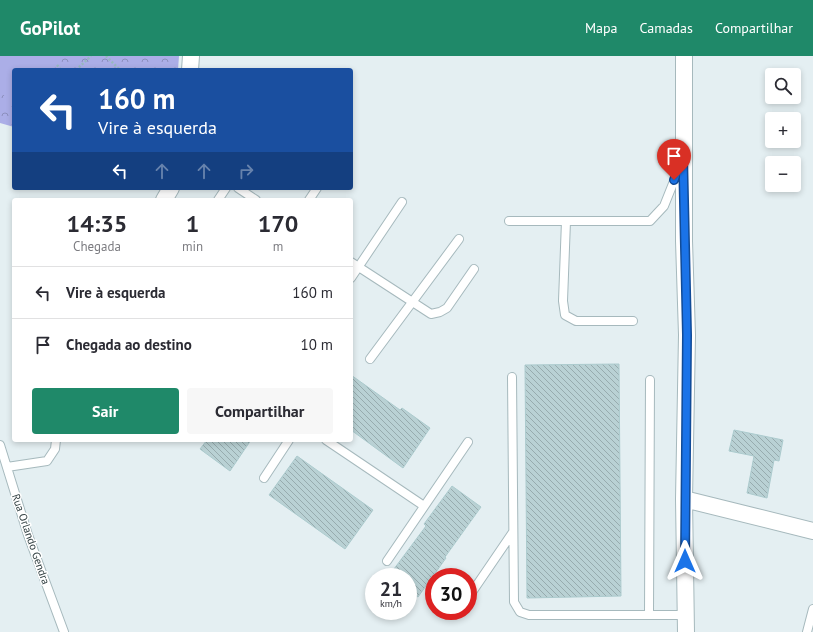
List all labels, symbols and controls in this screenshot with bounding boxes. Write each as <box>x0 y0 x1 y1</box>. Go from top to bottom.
text: GoPilot <box>20 16 80 40</box>
text: Mapa <box>585 19 618 37</box>
text: Camadas <box>640 19 693 37</box>
text: Compartilhar <box>715 19 793 37</box>
map controls <box>765 68 801 192</box>
button: search <box>765 68 801 104</box>
text: 160 m <box>98 80 175 117</box>
icon: left <box>32 84 84 136</box>
button: + <box>765 112 801 148</box>
text: Vire à esquerda <box>98 116 217 139</box>
pin <box>657 139 691 180</box>
icon: arrive <box>663 145 685 167</box>
button: − <box>765 156 801 192</box>
icon: left <box>109 160 131 182</box>
icon: ahead <box>151 160 173 182</box>
icon: ahead <box>193 160 215 182</box>
icon: right <box>235 160 257 182</box>
text: 14:35 <box>67 208 127 239</box>
text: 1 <box>186 208 199 239</box>
text: 170 <box>258 208 298 239</box>
text: Chegada <box>73 238 121 255</box>
text: min <box>182 238 203 255</box>
text: m <box>273 238 283 255</box>
icon: left <box>32 282 54 304</box>
text: Vire à esquerda <box>66 283 165 302</box>
text: 160 m <box>292 283 333 302</box>
icon: arrive <box>32 334 54 356</box>
text: Chegada ao destino <box>66 335 192 354</box>
text: 10 m <box>300 335 333 354</box>
button: Sair <box>32 388 179 434</box>
button: Compartilhar <box>187 388 333 434</box>
street label: Rua Orlando Gendra <box>9 492 53 586</box>
position arrow <box>664 540 706 582</box>
speed limit sign: 30 <box>425 568 477 620</box>
text: 21 <box>380 576 402 602</box>
text: km/h <box>380 597 402 610</box>

